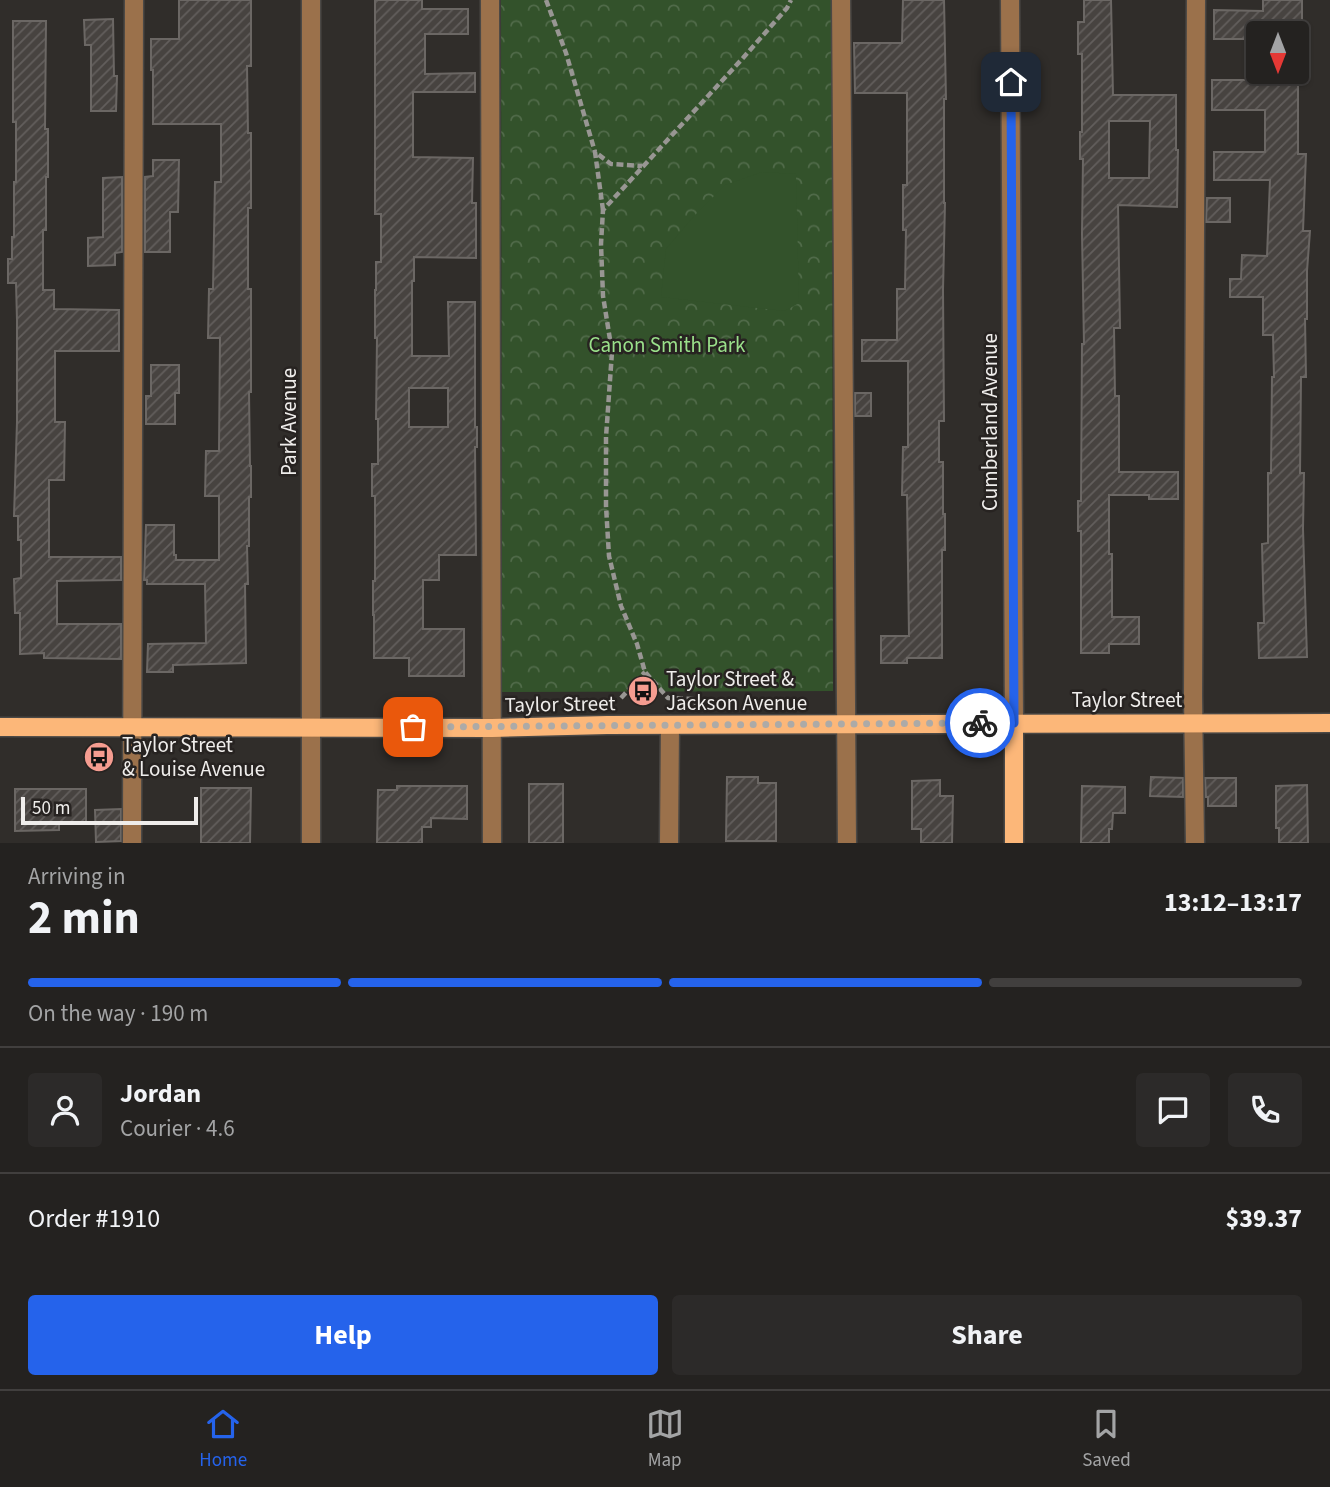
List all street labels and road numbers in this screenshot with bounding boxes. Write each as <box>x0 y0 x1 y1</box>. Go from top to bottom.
street label: Cumberland Avenue <box>975 333 1005 511</box>
street label: Park Avenue <box>274 368 304 476</box>
street label: Taylor Street <box>1072 685 1182 715</box>
street label: Taylor Street <box>504 688 616 720</box>

